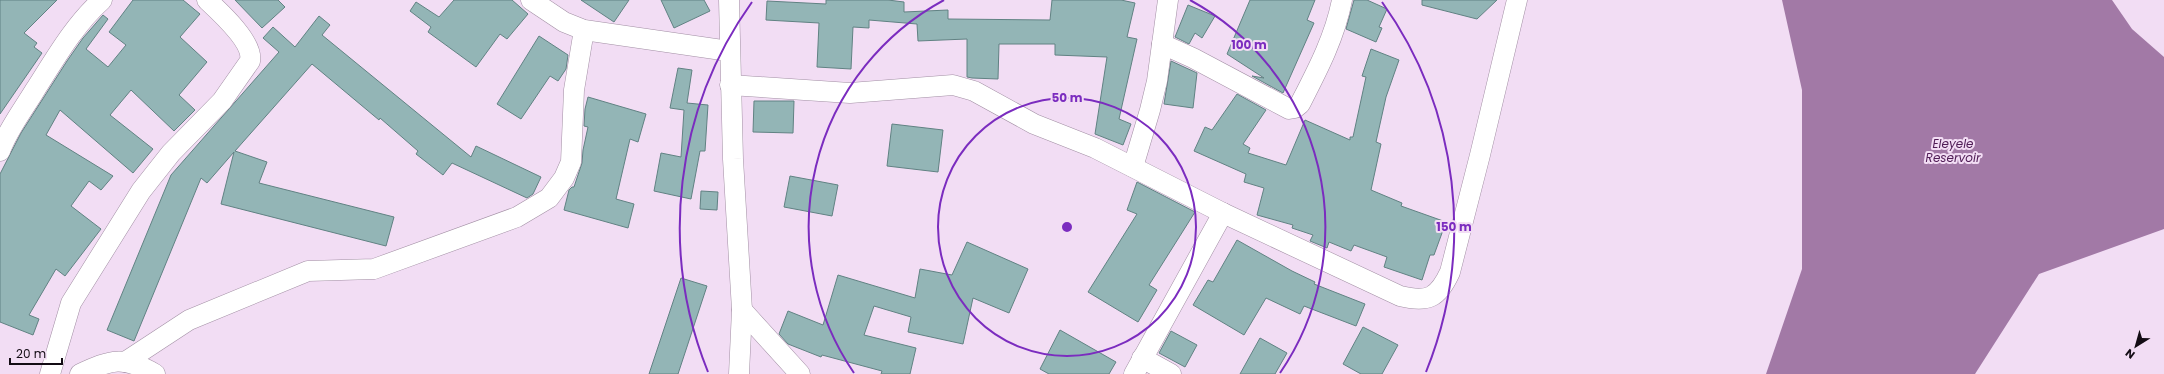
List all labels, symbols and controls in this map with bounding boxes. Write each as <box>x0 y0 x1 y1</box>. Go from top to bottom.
text: 100 m <box>1231 36 1267 53</box>
text: 50 m <box>1052 89 1083 106</box>
water label: Eleyele Reservoir <box>1926 135 1981 166</box>
text: 150 m <box>1436 218 1472 235</box>
centre of rings <box>1060 220 1074 234</box>
north arrow <box>2116 326 2156 366</box>
scale bar <box>10 340 62 366</box>
text: 20 m <box>16 345 46 362</box>
text: N <box>2122 345 2138 363</box>

